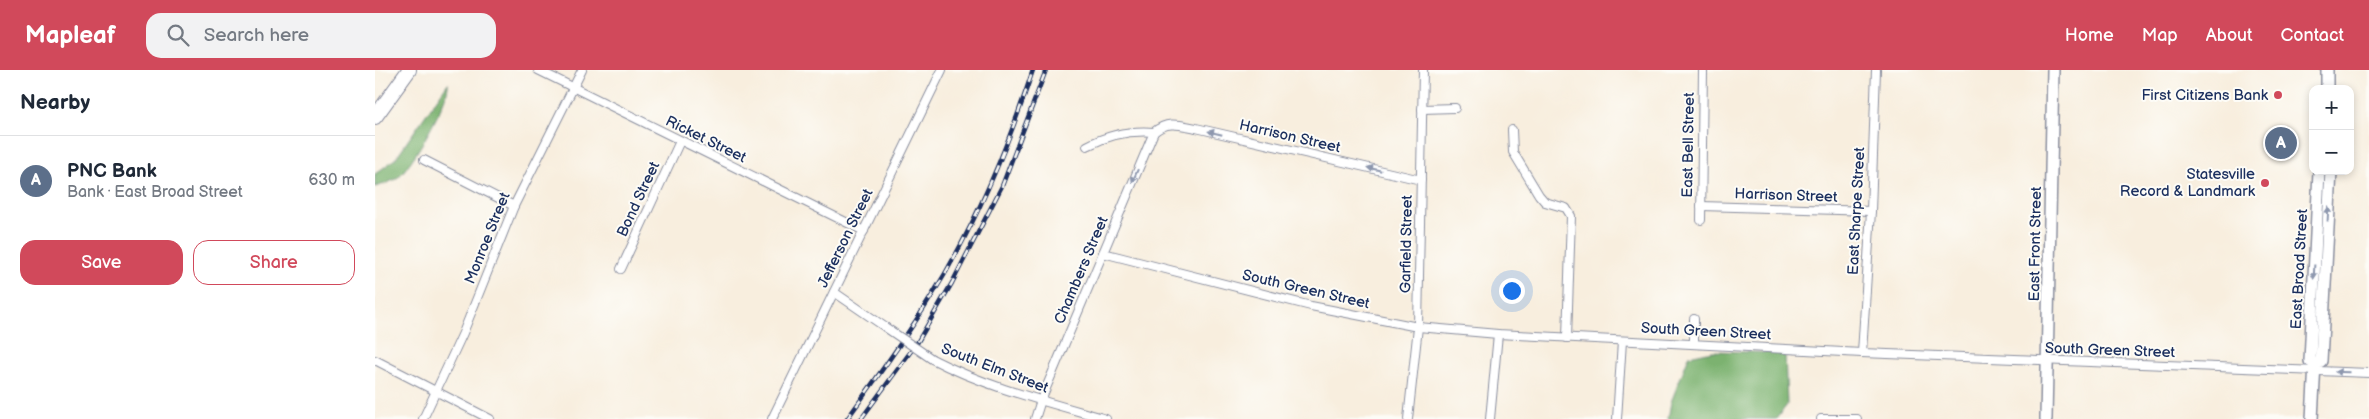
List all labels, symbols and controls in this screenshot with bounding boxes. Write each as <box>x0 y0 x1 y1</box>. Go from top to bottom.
search box <box>146 13 496 58</box>
text: Mapleaf <box>25 21 116 50</box>
icon: search <box>164 21 192 49</box>
text: Search here <box>204 24 309 47</box>
text: Home <box>2065 25 2114 46</box>
text: Map <box>2142 25 2178 46</box>
text: About <box>2206 25 2253 46</box>
text: Contact <box>2281 25 2344 46</box>
map controls <box>2309 85 2354 175</box>
button: + <box>2309 85 2354 130</box>
place label: First Citizens Bank <box>2141 86 2269 105</box>
marker: First Citizens Bank <box>2272 89 2284 101</box>
text: Nearby <box>20 90 90 115</box>
street label: East Bell Street <box>1678 92 1699 198</box>
street label: Ricket Street <box>662 112 750 167</box>
street label: Harrison Street <box>1237 116 1343 157</box>
pin: A <box>2265 124 2297 162</box>
one-way arrow <box>1208 129 1223 137</box>
button: − <box>2309 130 2354 175</box>
street label: East Sharpe Street <box>1844 146 1869 275</box>
street label: Bond Street <box>613 158 664 240</box>
text: PNC Bank <box>67 160 157 183</box>
one-way arrow <box>1366 165 1381 173</box>
place label: Statesville Record & Landmark <box>2120 165 2256 201</box>
one-way arrow <box>1131 169 1139 184</box>
text: A <box>31 171 41 190</box>
text: 630 m <box>308 171 355 190</box>
marker: Statesville Record & Landmark <box>2259 177 2271 189</box>
text: Bank · East Broad Street <box>67 183 243 202</box>
street label: Harrison Street <box>1734 184 1838 207</box>
street label: Jefferson Street <box>813 185 878 291</box>
street label: East Front Street <box>2025 186 2046 302</box>
street label: Monroe Street <box>460 189 515 287</box>
street label: Garfield Street <box>1396 194 1417 293</box>
one-way arrow <box>2325 205 2333 221</box>
street label: East Broad Street <box>2287 208 2312 330</box>
street label: Chambers Street <box>1050 213 1113 327</box>
button: Save <box>20 240 183 285</box>
button: Share <box>193 240 355 285</box>
one-way arrow <box>2310 265 2318 281</box>
street label: South Green Street <box>1240 266 1372 313</box>
your location <box>1499 278 1525 304</box>
street label: South Green Street <box>1640 319 1772 344</box>
street label: South Elm Street <box>939 339 1051 398</box>
street label: South Green Street <box>2045 339 2176 362</box>
one-way arrow <box>2334 368 2350 376</box>

